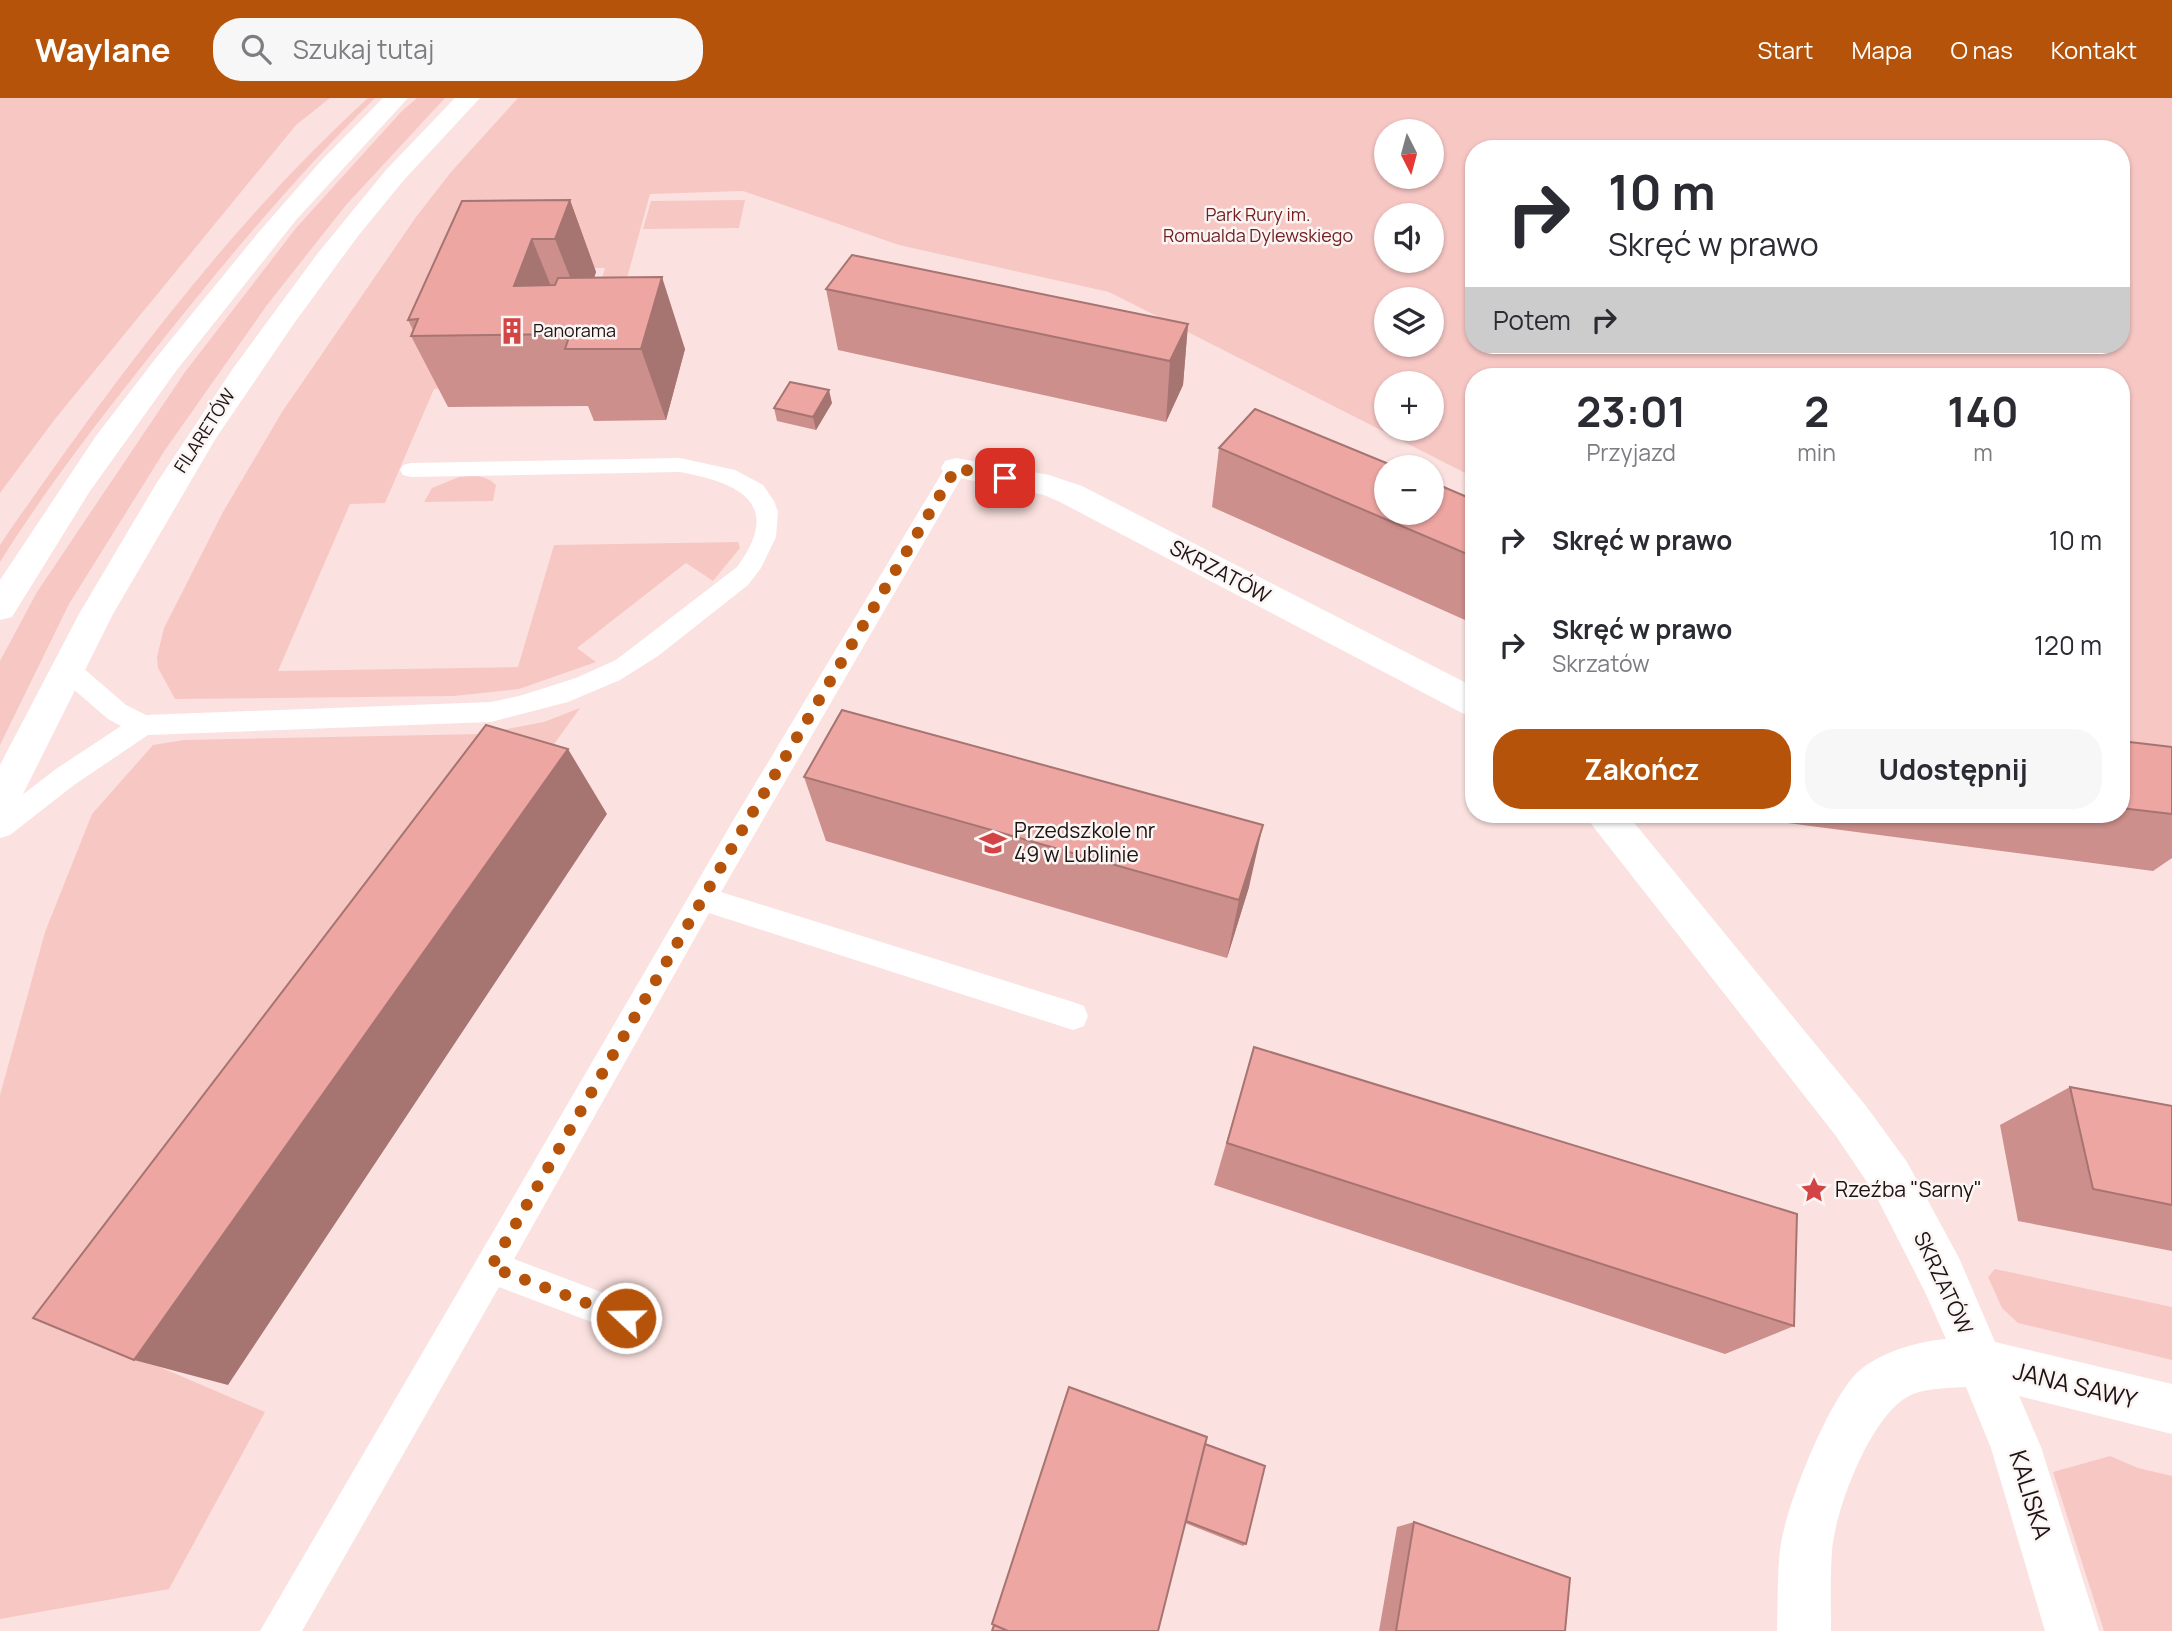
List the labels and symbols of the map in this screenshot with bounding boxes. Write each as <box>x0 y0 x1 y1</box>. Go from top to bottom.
north arrow <box>1374 119 1444 189</box>
park label: Park Rury im. Romualda Dylewskiego <box>1163 202 1353 247</box>
building icon: Panorama <box>497 316 527 346</box>
place label: Panorama <box>533 318 616 342</box>
street label: FILARETÓW <box>168 384 240 477</box>
pin <box>975 448 1035 508</box>
street label: SKRZATÓW <box>1165 533 1276 610</box>
place label: Przedszkole nr 49 w Lublinie <box>1014 816 1156 868</box>
school or university icon: Przedszkole nr 49 w Lublinie <box>978 828 1008 858</box>
place icon: Rzeźba "Sarny" <box>1799 1175 1829 1205</box>
place label: Rzeźba "Sarny" <box>1835 1175 1982 1203</box>
street label: SKRZATÓW <box>1908 1227 1980 1339</box>
position arrow <box>589 1281 663 1355</box>
street label: JANA SAWY <box>2010 1353 2141 1416</box>
street label: KALISKA <box>2002 1446 2061 1543</box>

